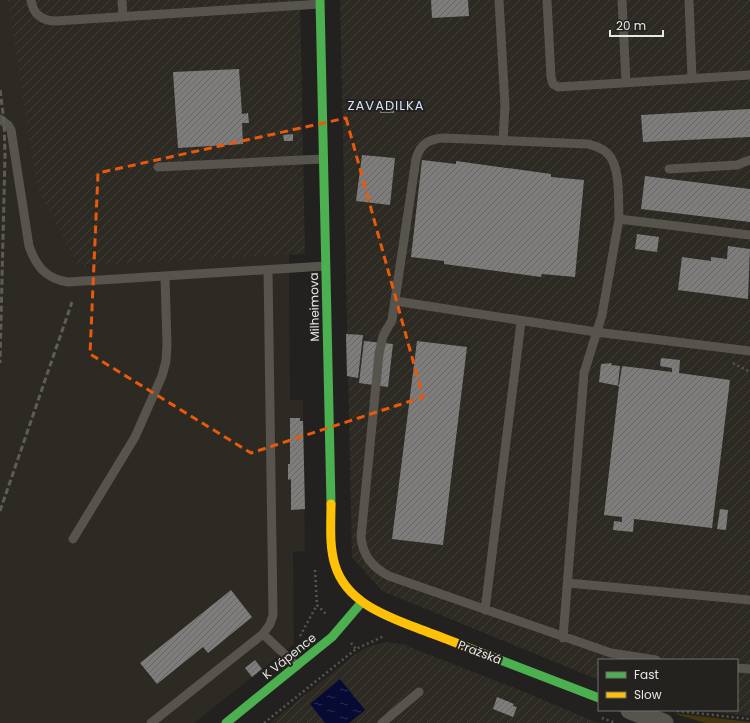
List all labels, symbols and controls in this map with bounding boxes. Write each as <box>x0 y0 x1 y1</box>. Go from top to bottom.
scale bar <box>610 12 663 38</box>
text: 20 m <box>616 17 646 34</box>
district label: ZAVADILKA <box>348 96 424 115</box>
street label: Milheimova <box>305 272 323 342</box>
street label: K Vápence <box>259 629 319 683</box>
street label: Pražská <box>456 636 504 668</box>
legend <box>598 659 738 711</box>
text: Fast <box>634 666 659 683</box>
text: Slow <box>634 686 662 703</box>

